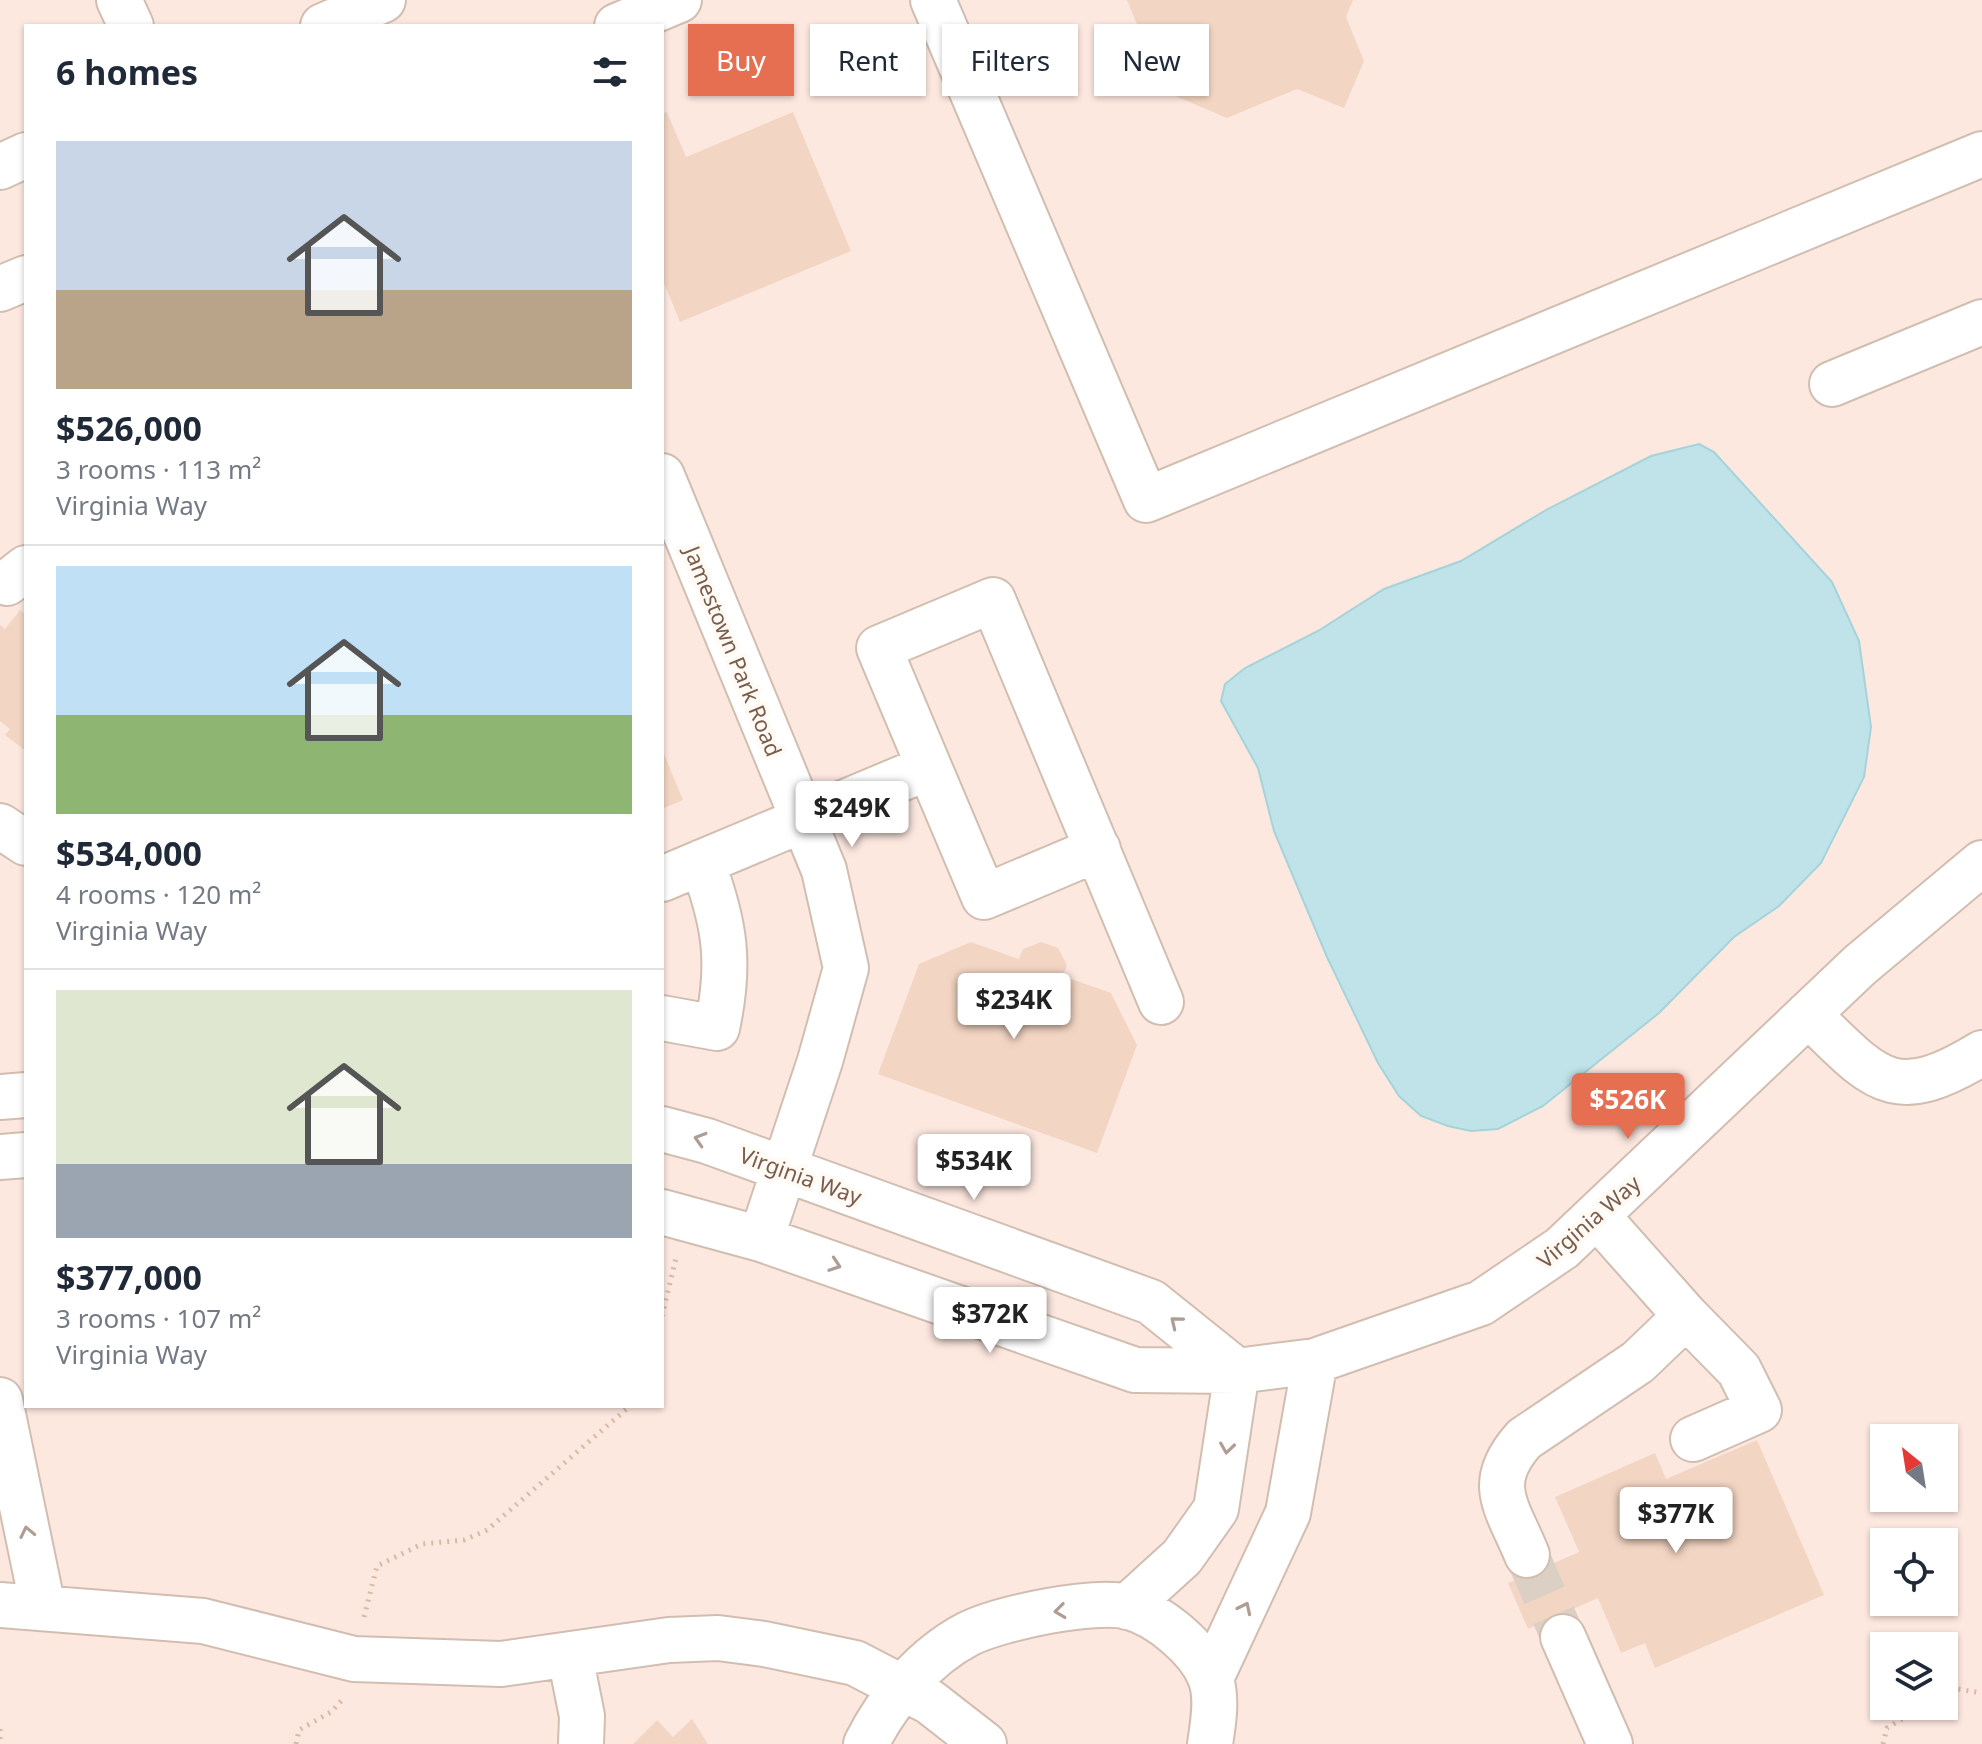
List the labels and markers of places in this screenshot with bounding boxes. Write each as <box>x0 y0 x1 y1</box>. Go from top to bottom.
pin: $249K <box>796 781 908 849</box>
pin: $234K <box>958 973 1070 1041</box>
pin: $526K <box>1572 1073 1684 1141</box>
pin: $534K <box>918 1134 1030 1202</box>
pin: $372K <box>934 1287 1046 1355</box>
pin: $377K <box>1620 1487 1732 1555</box>

